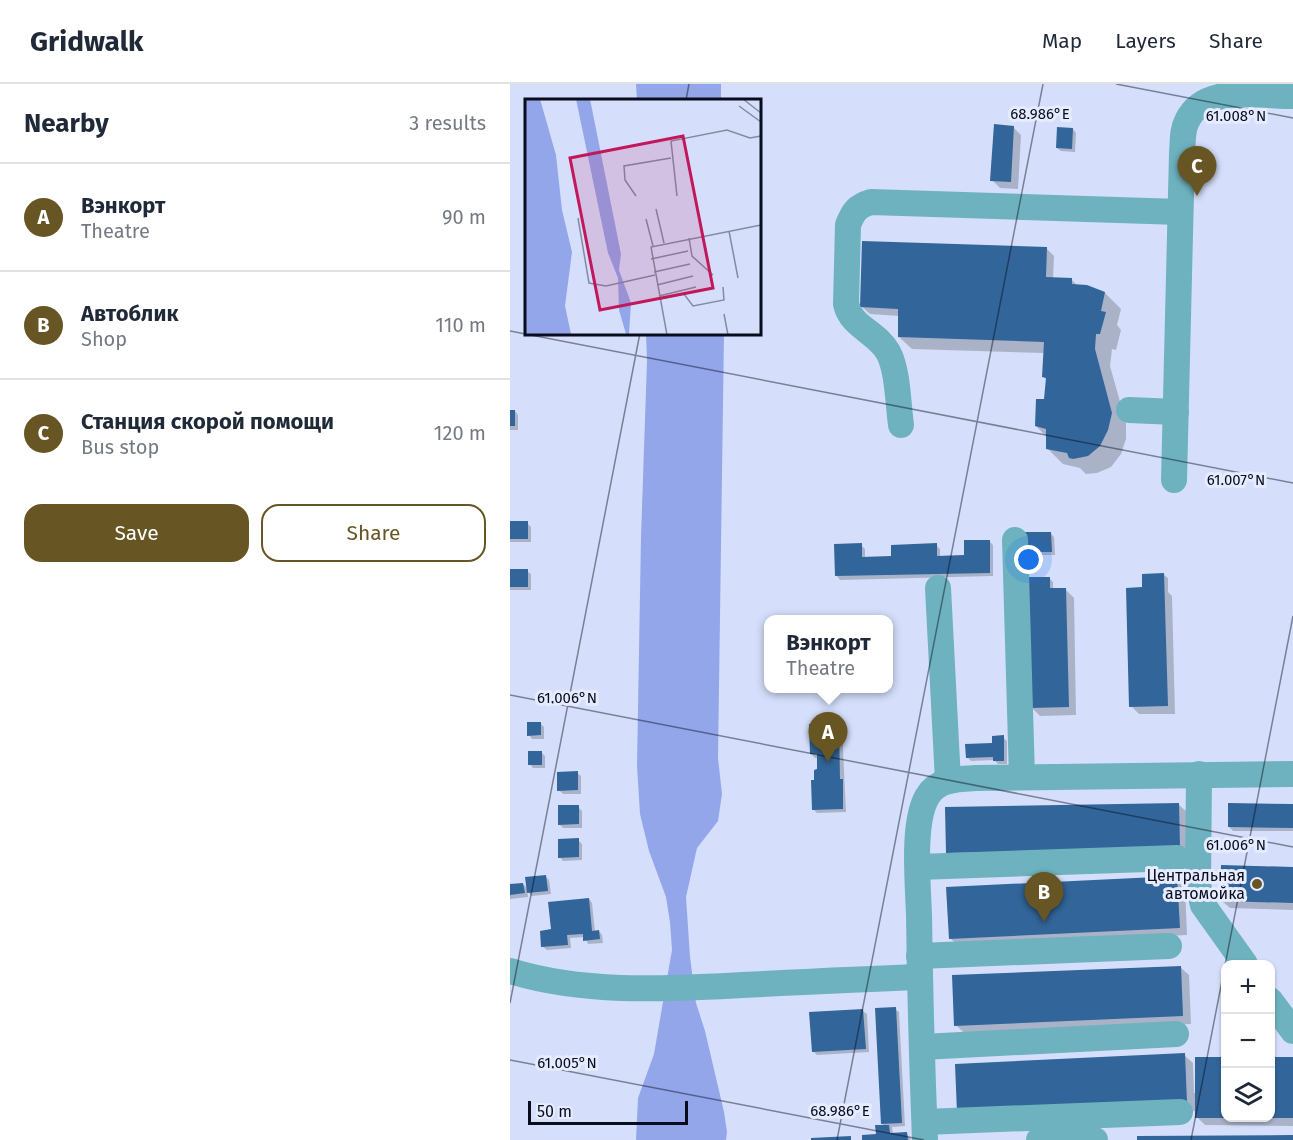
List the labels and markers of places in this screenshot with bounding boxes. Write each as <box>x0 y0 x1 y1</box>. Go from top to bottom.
pin: C <box>1178 147 1216 196</box>
pin: A <box>808 712 848 762</box>
place label: Центральная автомойка <box>1146 866 1245 903</box>
pin: B <box>1024 872 1064 922</box>
marker: Центральная автомойка <box>1250 877 1264 891</box>

